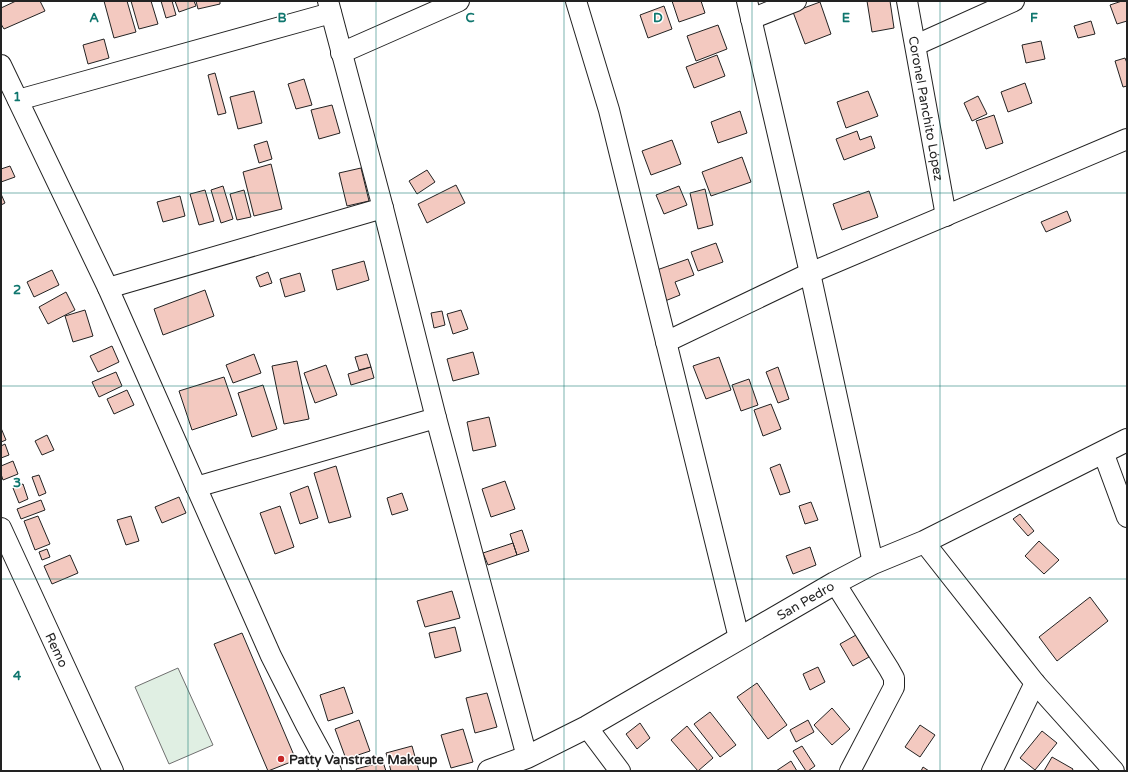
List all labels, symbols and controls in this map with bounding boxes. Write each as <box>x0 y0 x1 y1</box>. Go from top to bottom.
text: A <box>89 10 99 26</box>
text: B <box>277 10 287 26</box>
text: C <box>465 10 475 26</box>
text: D <box>653 10 663 26</box>
text: E <box>842 10 850 26</box>
text: F <box>1030 10 1038 26</box>
street label: Coronel Panchito López <box>905 35 946 182</box>
text: 1 <box>13 89 21 105</box>
text: 2 <box>13 282 21 298</box>
text: 3 <box>13 475 21 491</box>
street label: San Pedro <box>774 578 837 624</box>
street label: Remo <box>41 630 71 670</box>
text: 4 <box>13 668 22 684</box>
place label: Patty Vanstrate Makeup <box>289 752 438 768</box>
marker: Patty Vanstrate Makeup <box>276 754 286 764</box>

